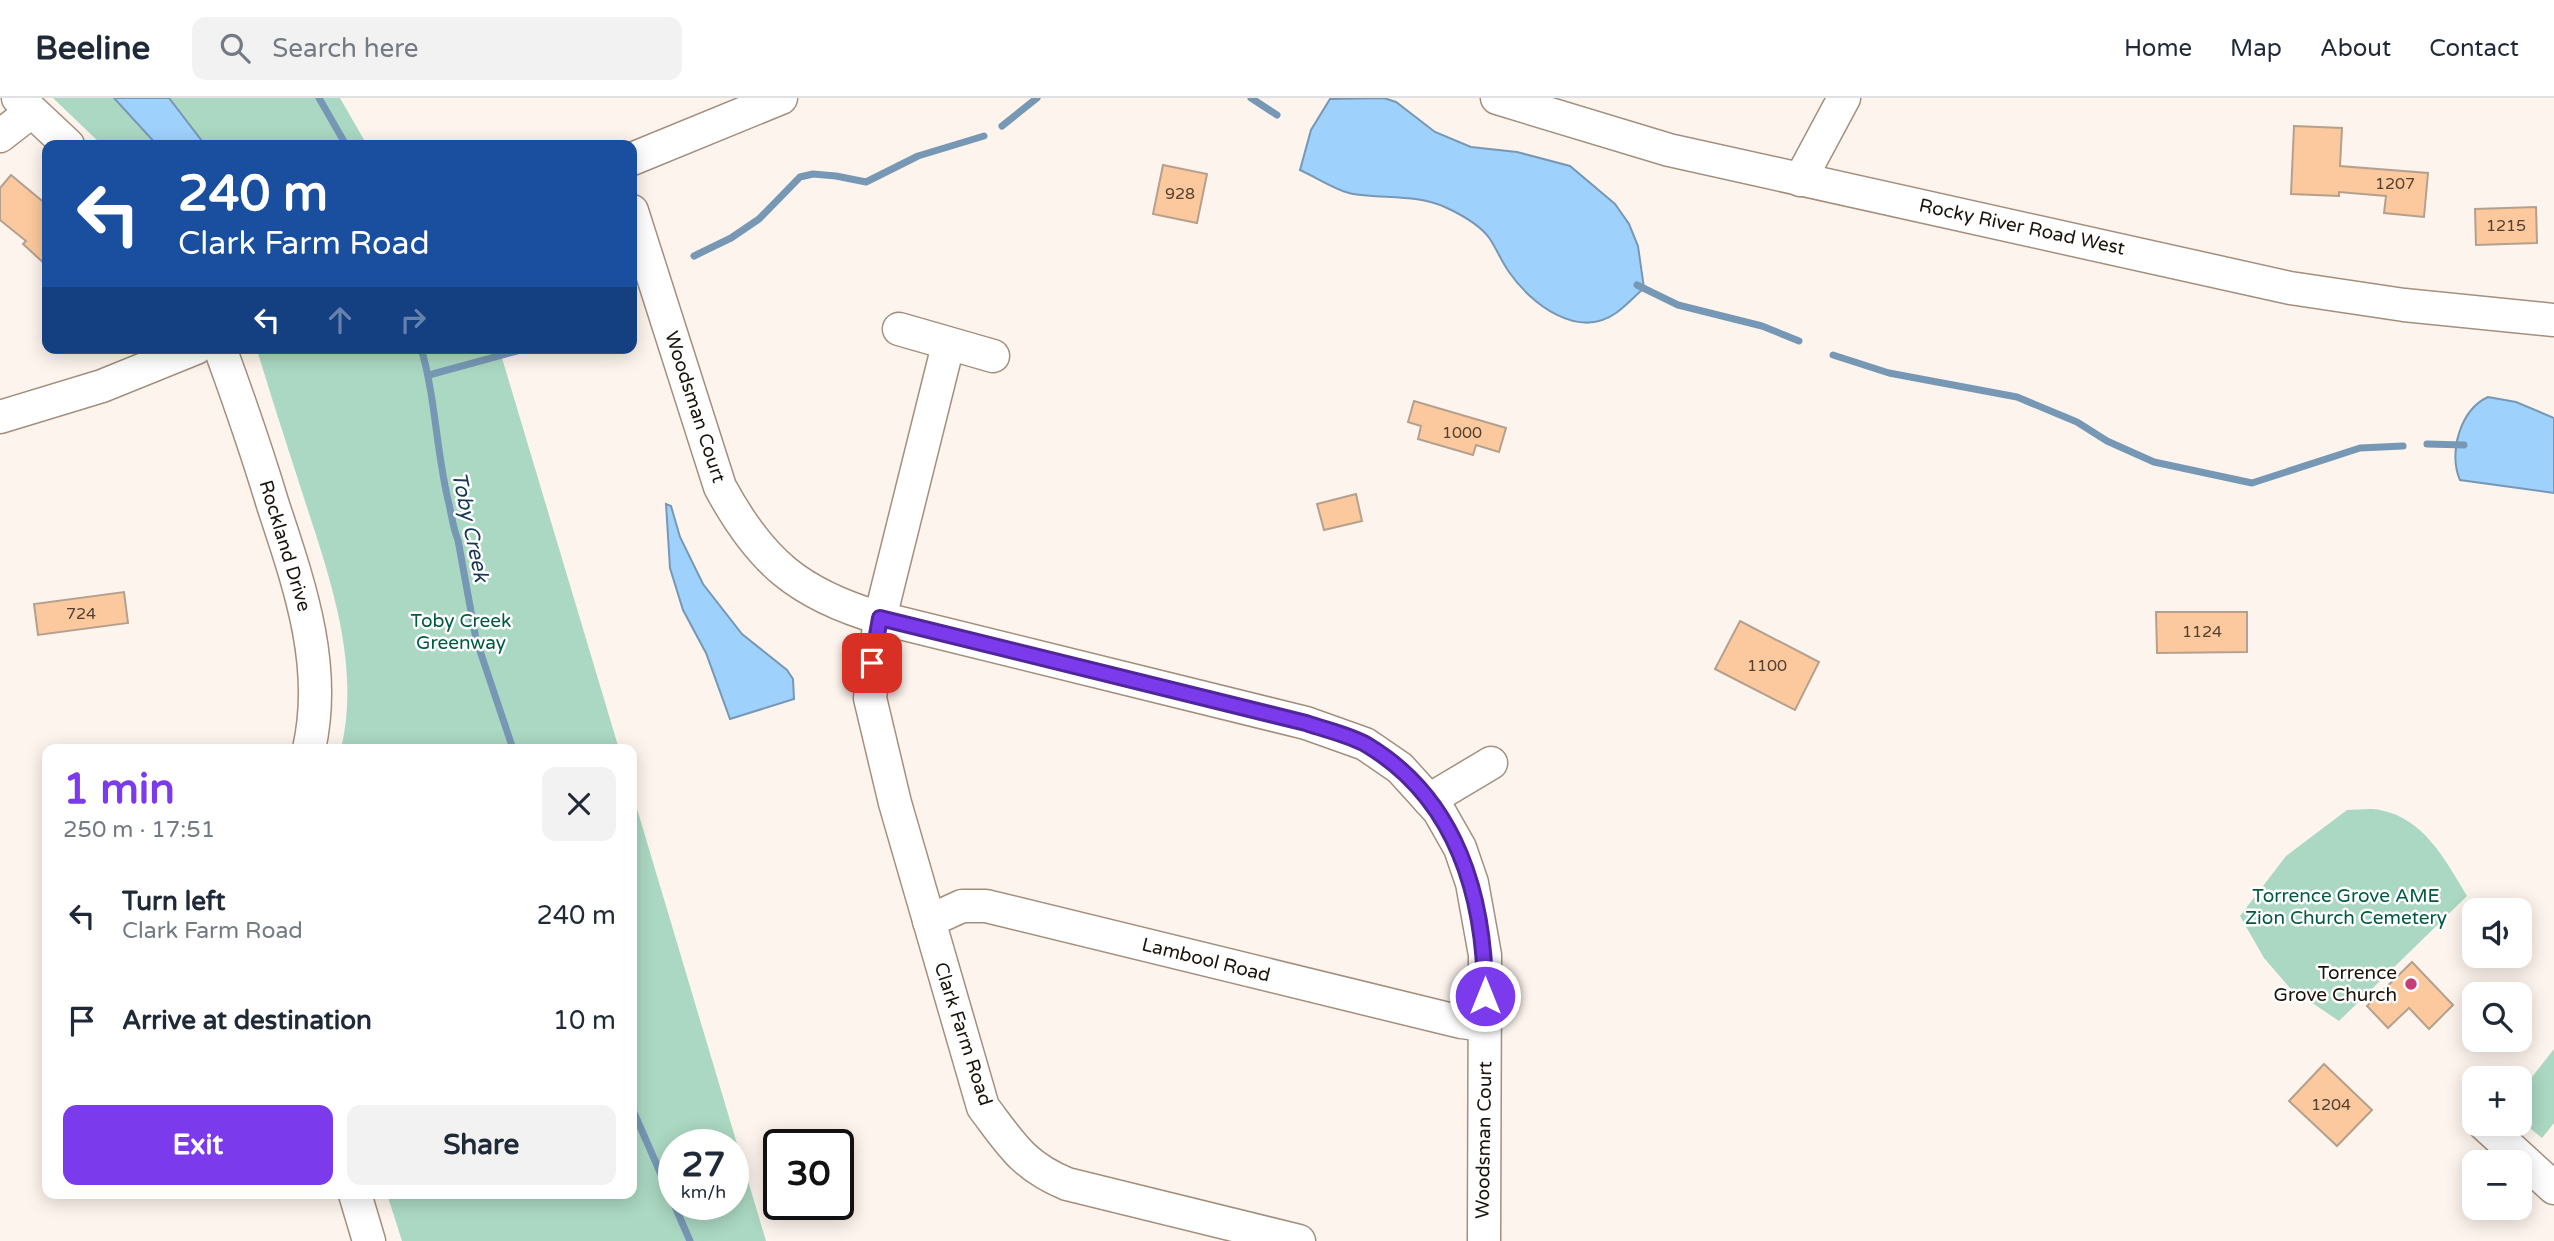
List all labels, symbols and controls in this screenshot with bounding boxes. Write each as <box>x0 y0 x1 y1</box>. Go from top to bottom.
search box <box>192 17 682 80</box>
text: Beeline <box>35 29 150 68</box>
icon: search <box>216 29 254 67</box>
text: Search here <box>272 33 418 64</box>
text: Home <box>2124 34 2192 63</box>
text: Map <box>2230 34 2282 63</box>
text: About <box>2320 34 2391 63</box>
text: Contact <box>2429 34 2519 63</box>
text: 240 m <box>178 165 328 224</box>
icon: left <box>63 168 154 259</box>
house number: 1207 <box>2375 174 2415 194</box>
house number: 928 <box>1165 184 1195 204</box>
street label: Rocky River Road West <box>1917 194 2127 260</box>
house number: 1215 <box>2486 216 2526 236</box>
text: Clark Farm Road <box>178 225 430 263</box>
icon: left <box>248 301 286 339</box>
icon: ahead <box>321 301 359 339</box>
icon: right <box>394 301 432 339</box>
street label: Woodsman Court <box>660 329 730 485</box>
house number: 1000 <box>1442 423 1482 443</box>
water label: Toby Creek <box>446 470 494 586</box>
street label: Rockland Drive <box>255 478 315 614</box>
house number: 724 <box>66 604 96 624</box>
park label: Toby Creek Greenway <box>411 610 511 654</box>
house number: 1124 <box>2182 622 2222 642</box>
pin <box>842 633 902 693</box>
icon: arrive <box>853 644 891 682</box>
house number: 1100 <box>1747 656 1787 676</box>
text: 1 min <box>63 764 175 815</box>
button: close <box>542 767 616 841</box>
text: 250 m · 17:51 <box>63 816 215 844</box>
park label: Torrence Grove AME Zion Church Cemetery <box>2245 885 2447 929</box>
text: Turn left <box>122 886 225 917</box>
icon: left <box>63 897 101 935</box>
map controls <box>2462 898 2532 1220</box>
button: sound <box>2462 898 2532 968</box>
text: 240 m <box>536 900 616 931</box>
text: Clark Farm Road <box>122 917 303 945</box>
street label: Lambool Road <box>1140 933 1272 987</box>
position arrow <box>1448 959 1522 1033</box>
street label: Clark Farm Road <box>929 960 997 1108</box>
place label: Torrence Grove Church <box>2274 962 2397 1006</box>
marker: Torrence Grove Church <box>2403 976 2419 992</box>
button: search <box>2462 982 2532 1052</box>
icon: arrive <box>63 1002 101 1040</box>
text: Arrive at destination <box>122 1005 372 1036</box>
text: 10 m <box>553 1005 616 1036</box>
street label: Woodsman Court <box>1472 1061 1496 1219</box>
button: + <box>2462 1066 2532 1136</box>
house number: 1204 <box>2311 1095 2351 1115</box>
button: Exit <box>63 1105 333 1185</box>
button: Share <box>347 1105 616 1185</box>
speed limit sign: 30 <box>763 1129 854 1220</box>
text: 27 <box>682 1144 725 1186</box>
button: − <box>2462 1150 2532 1220</box>
text: km/h <box>681 1181 726 1203</box>

